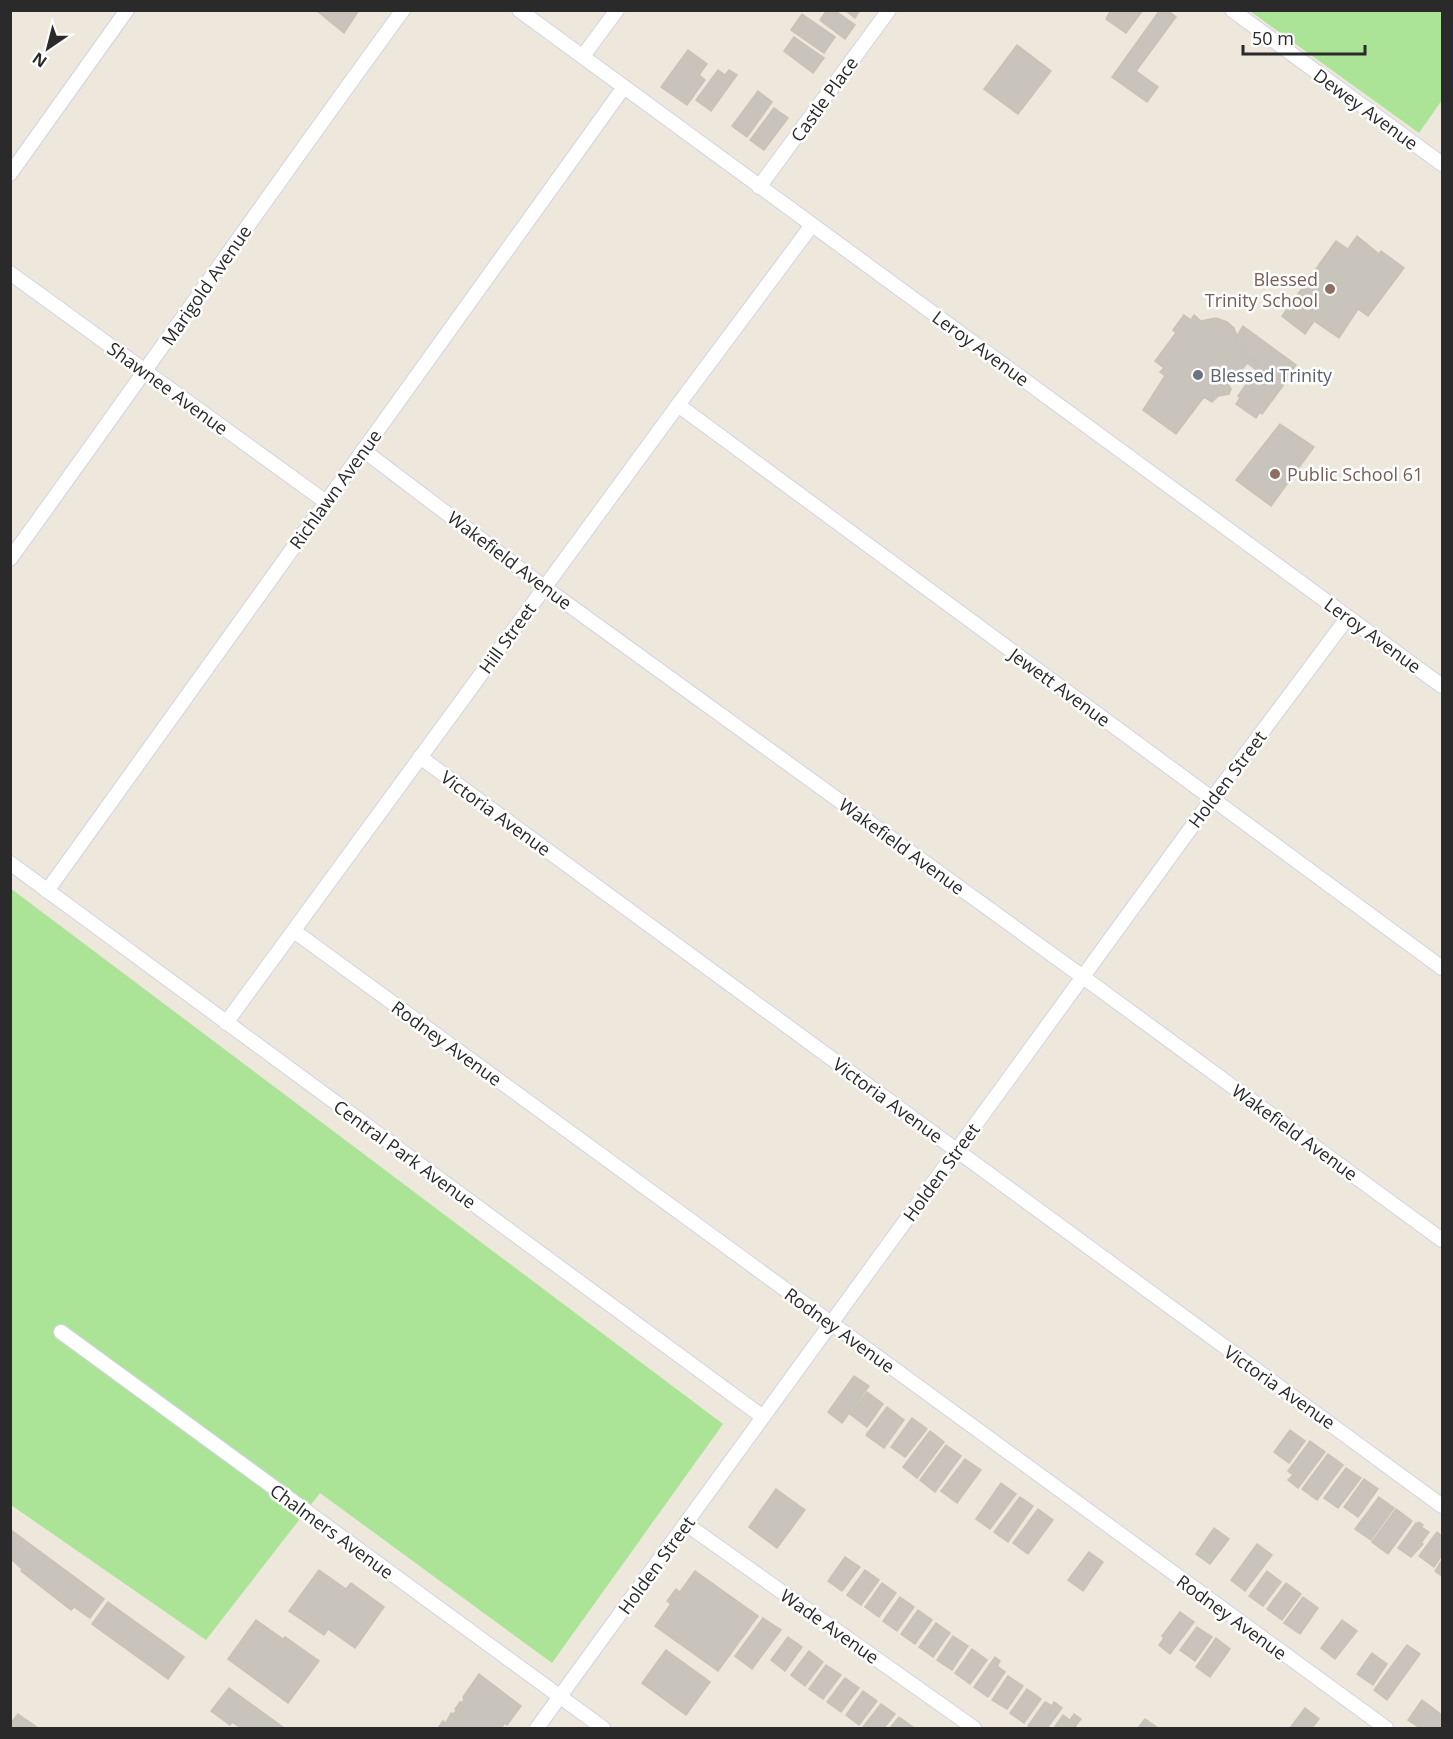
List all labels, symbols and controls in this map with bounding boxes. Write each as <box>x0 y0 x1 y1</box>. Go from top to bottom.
north arrow <box>18 18 78 78</box>
scale bar <box>1243 18 1364 56</box>
text: 50 m <box>1252 26 1294 50</box>
text: N <box>28 48 51 73</box>
street label: Castle Place <box>785 52 863 146</box>
street label: Dewey Avenue <box>1309 63 1423 155</box>
street label: Marigold Avenue <box>156 220 256 350</box>
place label: Blessed Trinity School <box>1205 267 1318 312</box>
marker: Blessed Trinity School <box>1323 282 1337 296</box>
street label: Leroy Avenue <box>928 305 1034 391</box>
street label: Shawnee Avenue <box>103 336 233 440</box>
place label: Blessed Trinity <box>1210 363 1333 387</box>
marker: Blessed Trinity <box>1191 368 1205 382</box>
street label: Richlawn Avenue <box>283 424 387 554</box>
place label: Public School 61 <box>1287 462 1423 486</box>
marker: Public School 61 <box>1268 467 1282 481</box>
street label: Wakefield Avenue <box>443 505 577 615</box>
street label: Leroy Avenue <box>1320 592 1426 678</box>
street label: Hill Street <box>473 598 541 678</box>
street label: Jewett Avenue <box>1003 641 1115 732</box>
street label: Holden Street <box>1183 726 1271 832</box>
street label: Victoria Avenue <box>436 765 556 861</box>
street label: Wakefield Avenue <box>834 792 970 900</box>
street label: Rodney Avenue <box>387 995 507 1091</box>
street label: Victoria Avenue <box>828 1052 948 1148</box>
street label: Wakefield Avenue <box>1227 1078 1363 1186</box>
street label: Central Park Avenue <box>329 1094 481 1214</box>
street label: Holden Street <box>897 1118 985 1226</box>
street label: Rodney Avenue <box>780 1282 900 1378</box>
street label: Victoria Avenue <box>1220 1340 1340 1434</box>
street label: Chalmers Avenue <box>265 1478 399 1584</box>
street label: Holden Street <box>612 1511 700 1619</box>
street label: Rodney Avenue <box>1172 1569 1292 1665</box>
street label: Wade Avenue <box>776 1583 884 1669</box>

